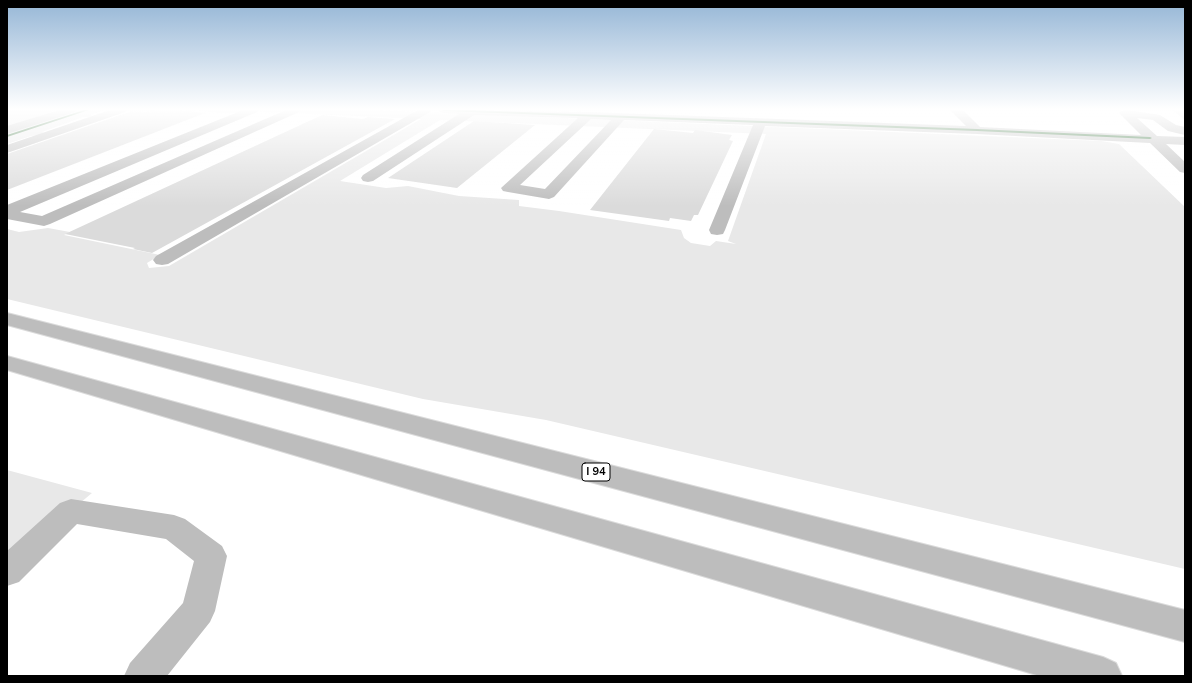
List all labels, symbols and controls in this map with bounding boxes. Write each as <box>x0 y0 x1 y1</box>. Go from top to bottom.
road number: I 94 <box>582 463 610 481</box>

